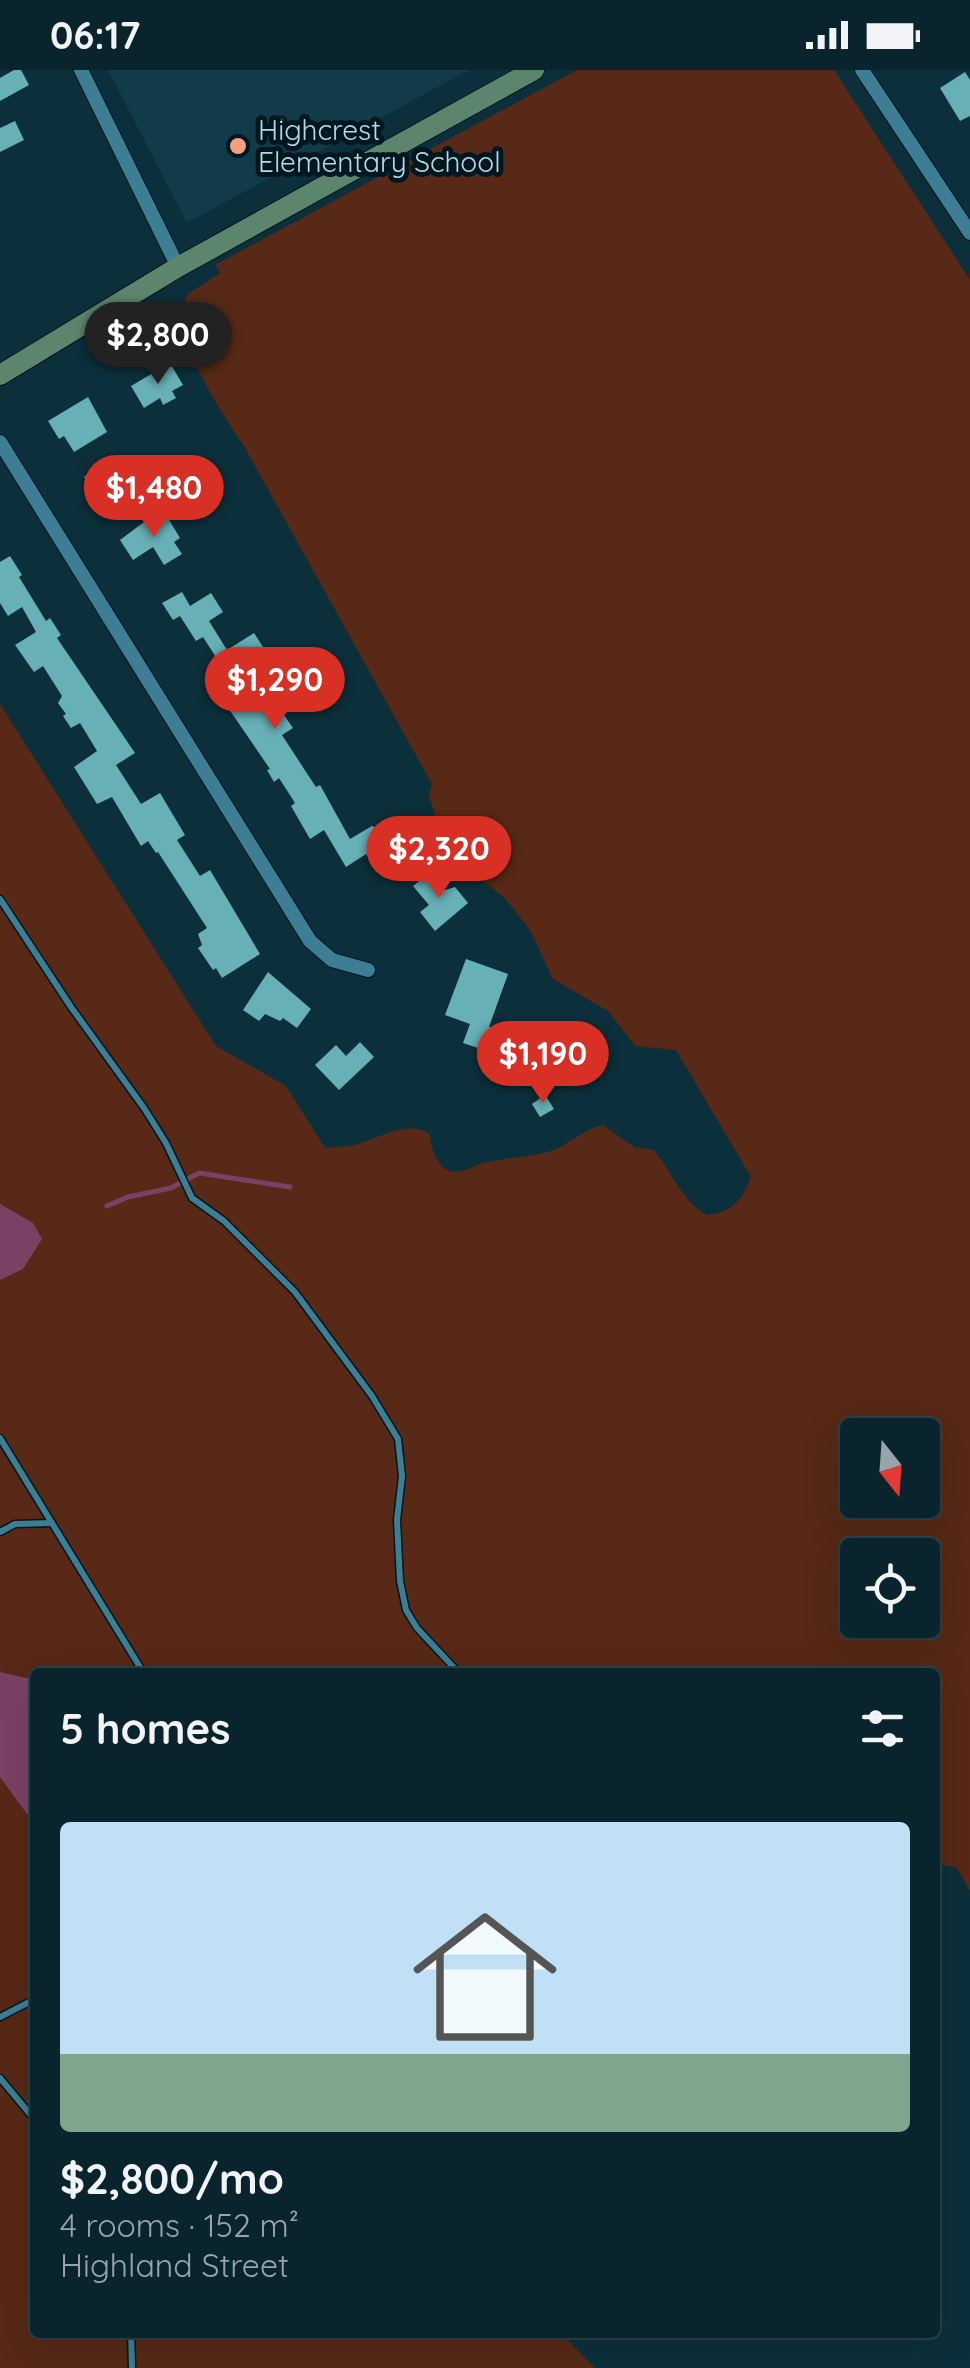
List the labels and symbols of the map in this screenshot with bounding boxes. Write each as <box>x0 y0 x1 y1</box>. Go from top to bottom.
place label: Highcrest Elementary School <box>258 112 501 179</box>
marker: Highcrest Elementary School <box>227 135 249 157</box>
pin: $2,800 <box>77 302 239 387</box>
pin: $1,480 <box>73 455 235 540</box>
pin: $1,290 <box>194 647 356 732</box>
pin: $2,320 <box>358 816 520 901</box>
pin: $1,190 <box>462 1021 624 1106</box>
north arrow <box>840 1418 940 1518</box>

